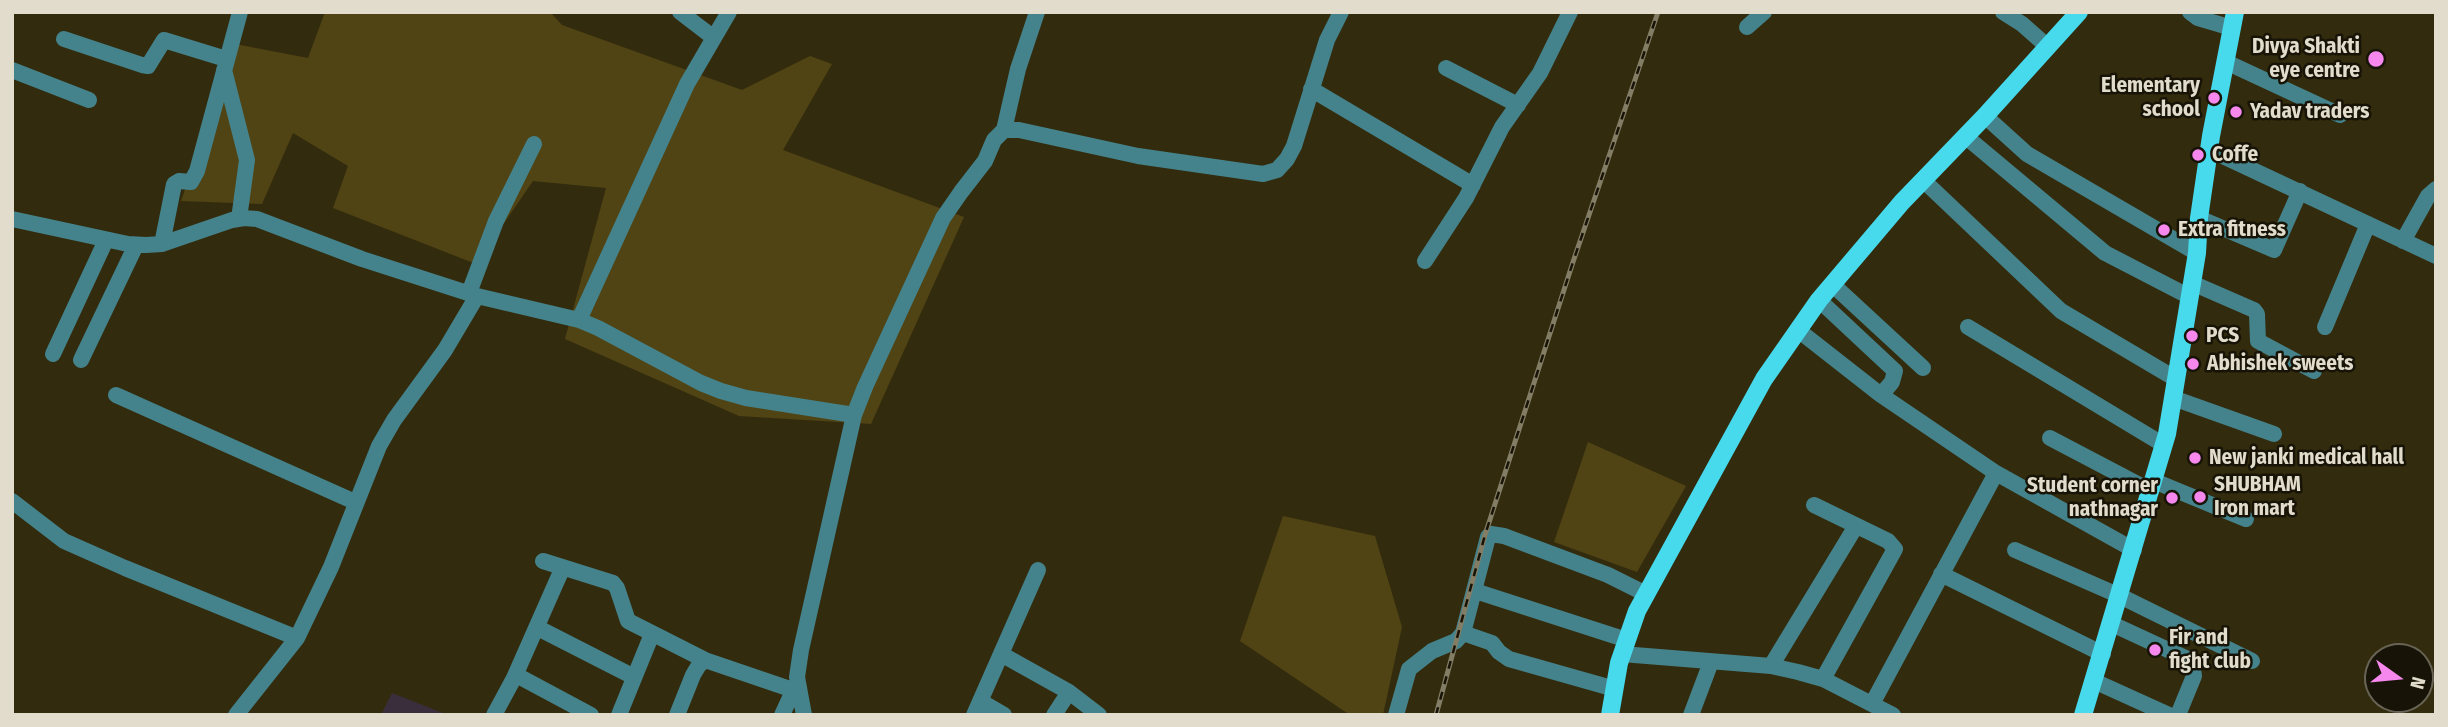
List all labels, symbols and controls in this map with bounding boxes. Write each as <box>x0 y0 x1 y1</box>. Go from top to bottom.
place label: Divya Shakti eye centre <box>2252 34 2360 84</box>
marker: Divya Shakti eye centre <box>2366 49 2386 69</box>
place label: Elementary school <box>2101 73 2200 123</box>
marker: Elementary school <box>2206 90 2222 106</box>
place label: Yadav traders <box>2250 99 2369 125</box>
marker: Yadav traders <box>2228 104 2244 120</box>
place label: Coffe <box>2212 142 2258 168</box>
marker: Coffe <box>2190 147 2206 163</box>
place label: Extra fitness <box>2178 217 2286 243</box>
marker: Extra fitness <box>2156 222 2172 238</box>
place label: PCS <box>2206 323 2239 349</box>
marker: PCS <box>2184 328 2200 344</box>
place label: Abhishek sweets <box>2207 351 2353 377</box>
marker: Abhishek sweets <box>2185 356 2201 372</box>
place label: New janki medical hall <box>2209 445 2404 471</box>
marker: New janki medical hall <box>2187 450 2203 466</box>
place label: SHUBHAM Iron mart <box>2214 472 2301 522</box>
place label: Student corner nathnagar <box>2027 473 2158 523</box>
marker: SHUBHAM Iron mart <box>2192 489 2208 505</box>
marker: Student corner nathnagar <box>2164 490 2180 506</box>
place label: Fir and fight club <box>2169 625 2251 675</box>
marker: Fir and fight club <box>2147 642 2163 658</box>
north arrow <box>2364 643 2434 713</box>
text: N <box>2405 675 2430 692</box>

